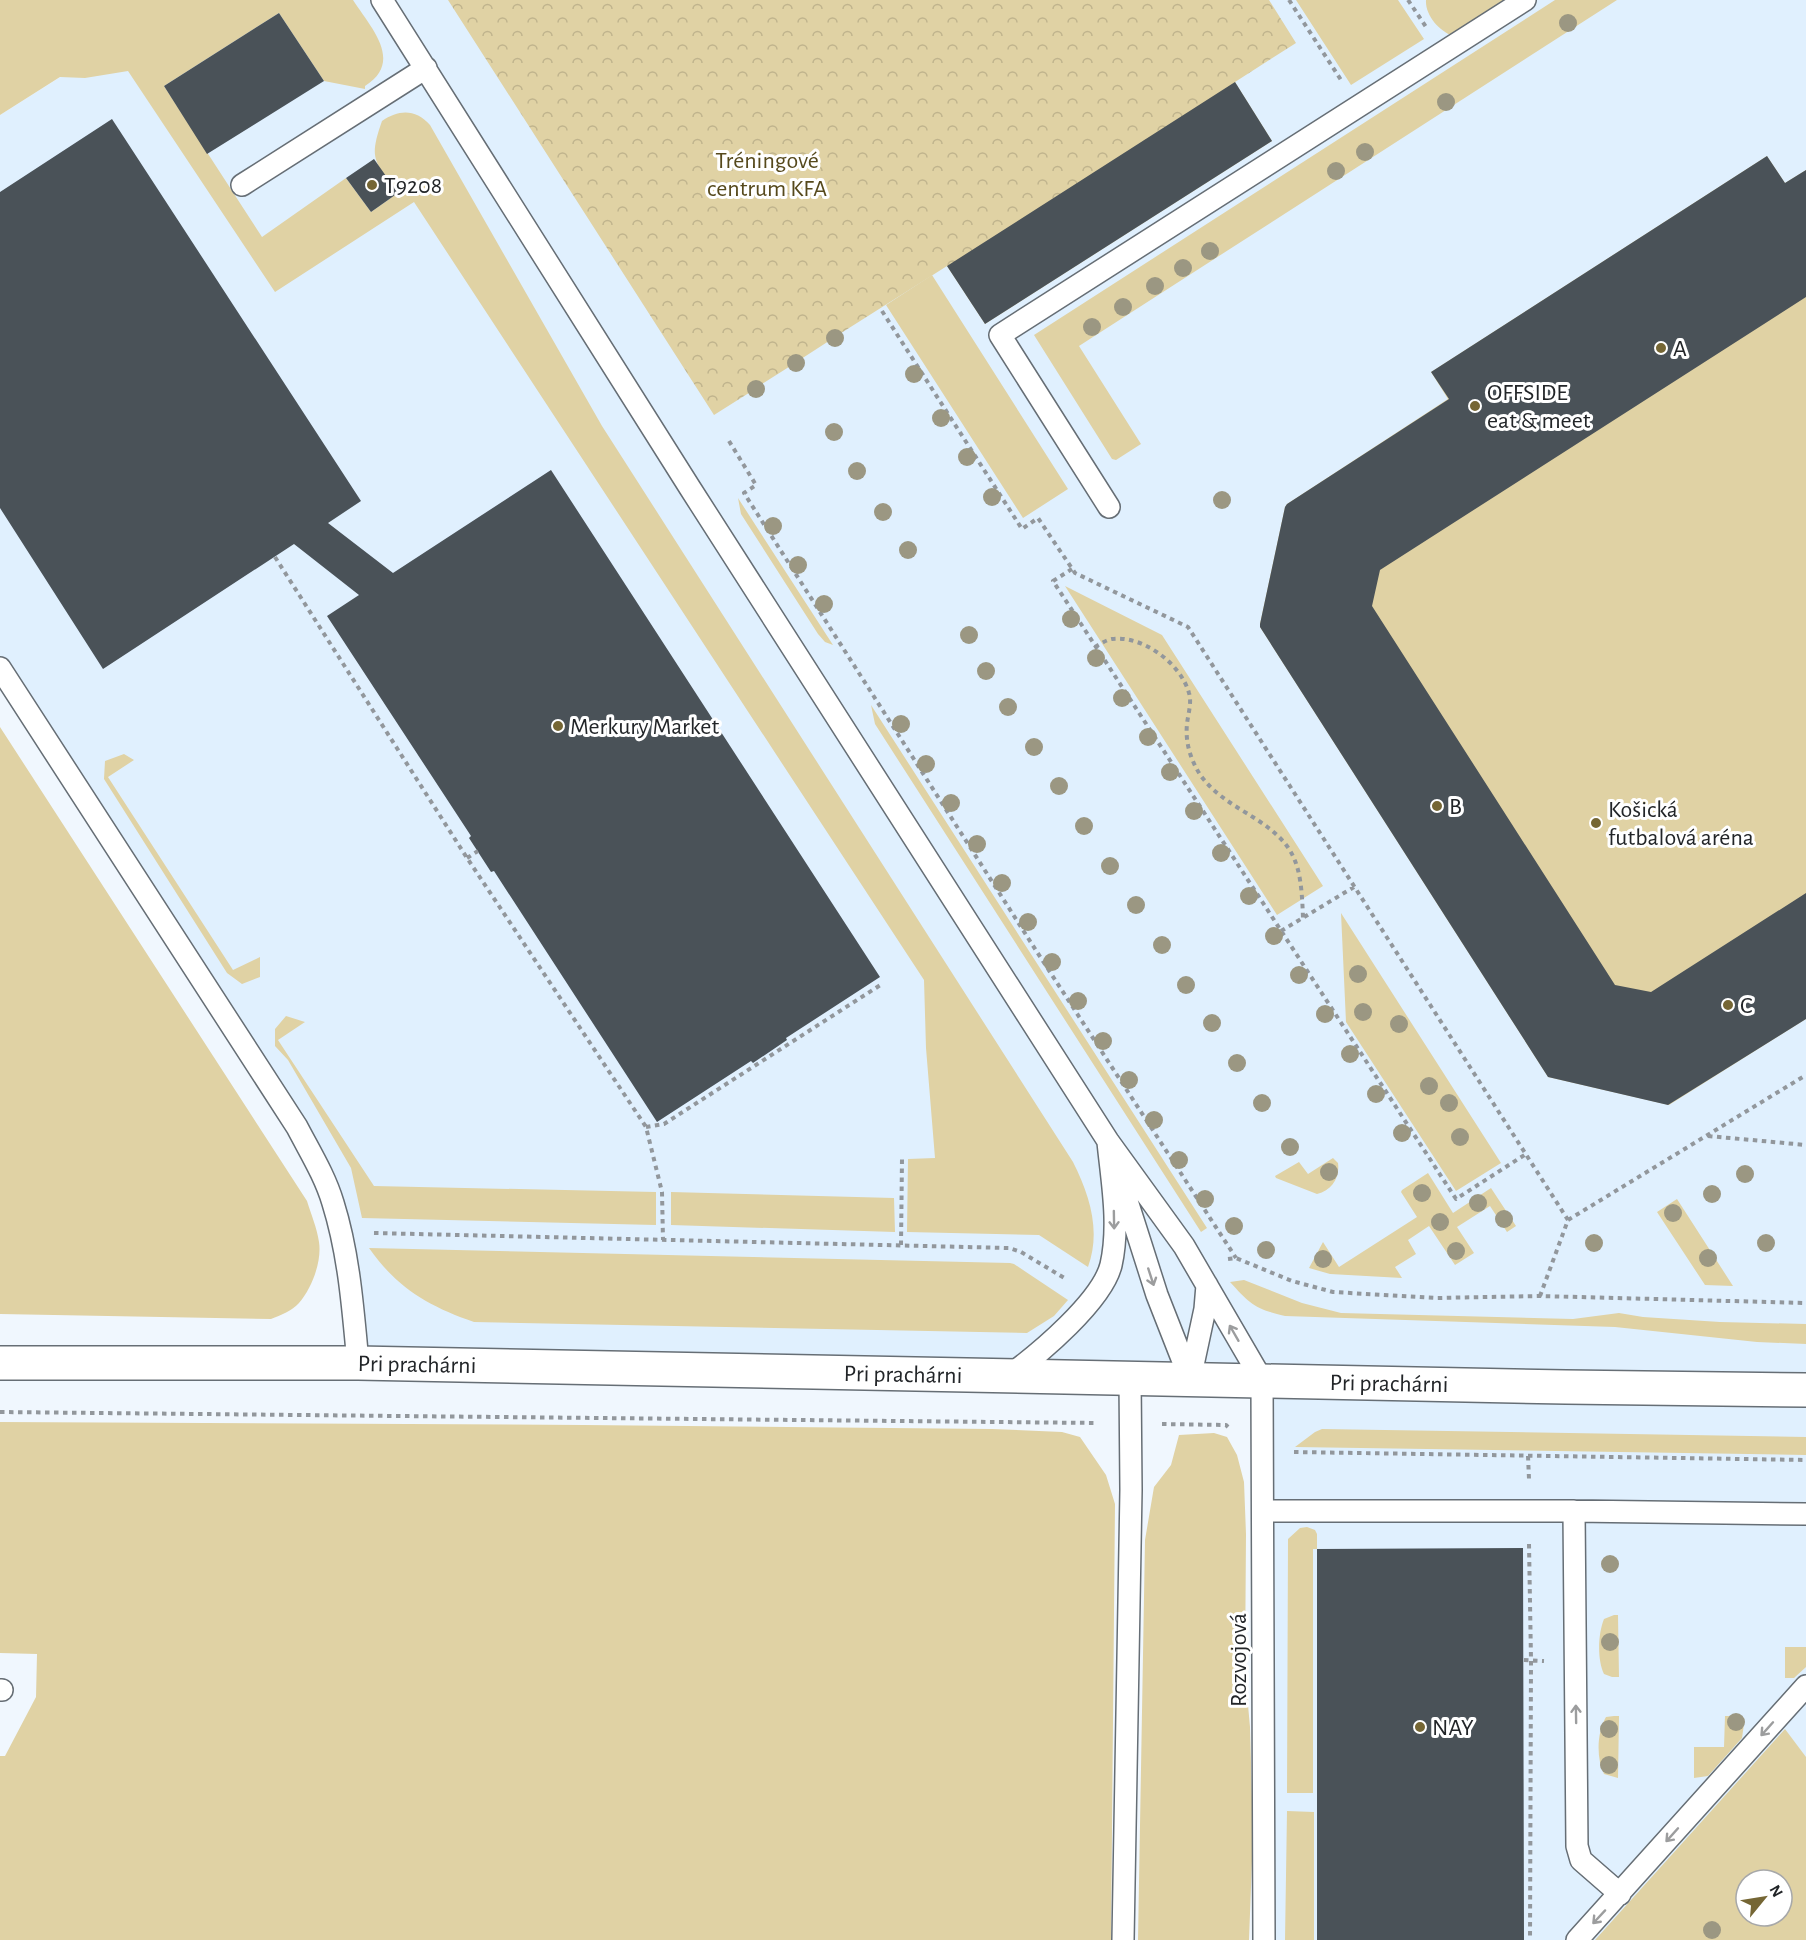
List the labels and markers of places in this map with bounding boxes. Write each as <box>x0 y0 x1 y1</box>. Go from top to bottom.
place label: T9208 <box>384 174 442 198</box>
marker: T9208 <box>365 178 379 192</box>
place label: A <box>1673 337 1687 361</box>
marker: A <box>1654 341 1668 355</box>
place label: OFFSIDE eat & meet <box>1487 381 1591 433</box>
marker: OFFSIDE eat & meet <box>1468 399 1482 413</box>
place label: Merkury Market <box>570 715 719 739</box>
marker: Merkury Market <box>551 719 565 733</box>
place label: B <box>1449 795 1462 819</box>
place label: Košická futbalová aréna <box>1608 798 1754 850</box>
marker: B <box>1430 799 1444 813</box>
marker: Košická futbalová aréna <box>1589 816 1603 830</box>
place label: C <box>1740 994 1752 1018</box>
marker: C <box>1721 998 1735 1012</box>
place label: NAY <box>1432 1716 1474 1740</box>
marker: NAY <box>1413 1720 1427 1734</box>

